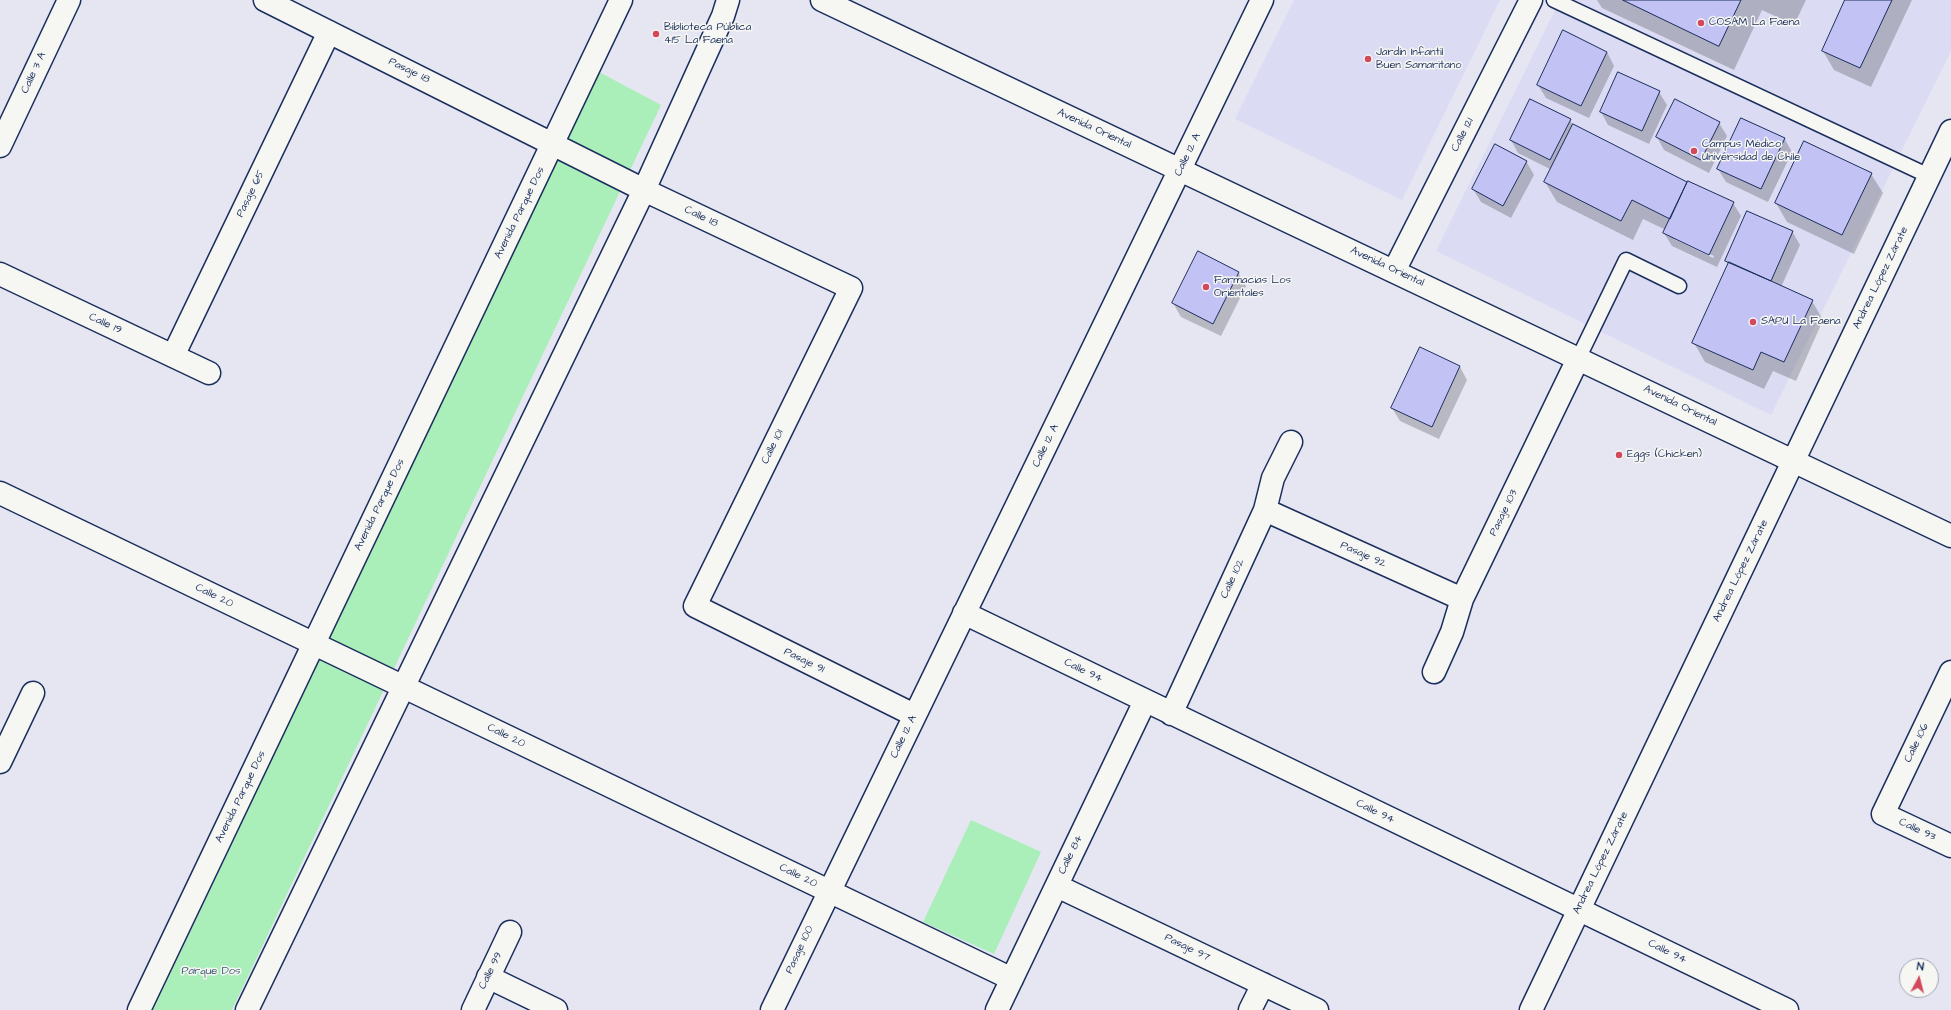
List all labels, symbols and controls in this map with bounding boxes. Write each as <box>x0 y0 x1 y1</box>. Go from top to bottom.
place label: COSAM La Faena <box>1709 16 1800 30</box>
marker: COSAM La Faena <box>1696 18 1706 28</box>
place label: Biblioteca Pública 415 La Faena <box>664 21 751 47</box>
marker: Biblioteca Pública 415 La Faena <box>651 29 661 39</box>
place label: Jardín Infantil Buen Samaritano <box>1376 46 1462 72</box>
street label: Calle 3 A <box>19 50 49 96</box>
marker: Jardín Infantil Buen Samaritano <box>1363 54 1373 64</box>
street label: Pasaje 18 <box>386 55 432 87</box>
street label: Avenida Oriental <box>1055 106 1133 152</box>
street label: Calle 121 <box>1449 116 1477 154</box>
street label: Calle 12 A <box>1172 131 1204 179</box>
place label: Campus Médico Universidad de Chile <box>1702 138 1800 164</box>
marker: Campus Médico Universidad de Chile <box>1689 146 1699 156</box>
street label: Avenida Parque Dos <box>492 165 548 261</box>
street label: Pasaje 65 <box>234 168 268 220</box>
street label: Calle 18 <box>682 203 720 231</box>
street label: Andrea López Zárate <box>1850 225 1912 331</box>
street label: Avenida Oriental <box>1348 244 1426 290</box>
place label: Farmacias Los Orientales <box>1214 274 1291 300</box>
marker: Farmacias Los Orientales <box>1201 282 1211 292</box>
street label: Calle 19 <box>86 311 124 337</box>
place label: SAPU La Faena <box>1761 315 1841 329</box>
marker: SAPU La Faena <box>1748 317 1758 327</box>
street label: Avenida Oriental <box>1641 383 1719 429</box>
street label: Calle 12 A <box>1030 422 1062 470</box>
street label: Calle 101 <box>759 428 787 466</box>
place label: Eggs (Chicken) <box>1627 448 1702 462</box>
marker: Eggs (Chicken) <box>1614 450 1624 460</box>
street label: Avenida Parque Dos <box>352 457 408 553</box>
street label: Pasaje 103 <box>1487 488 1521 538</box>
street label: Andrea López Zárate <box>1710 518 1772 624</box>
street label: Pasaje 92 <box>1338 539 1388 571</box>
street label: Calle 102 <box>1218 557 1248 601</box>
street label: Calle 20 <box>193 581 235 611</box>
street label: Pasaje 91 <box>781 645 827 677</box>
street label: Calle 94 <box>1062 656 1104 686</box>
street label: Calle 12 A <box>888 713 920 761</box>
street label: Calle 20 <box>485 721 527 751</box>
street label: Calle 106 <box>1902 721 1932 765</box>
street label: Avenida Parque Dos <box>213 749 269 845</box>
street label: Calle 94 <box>1354 797 1396 827</box>
street label: Andrea López Zárate <box>1570 810 1632 916</box>
street label: Calle 93 <box>1897 816 1937 844</box>
street label: Calle 84 <box>1056 833 1086 877</box>
street label: Calle 20 <box>777 861 819 891</box>
street label: Pasaje 100 <box>783 924 817 976</box>
street label: Pasaje 97 <box>1162 931 1212 965</box>
street label: Calle 94 <box>1646 937 1688 967</box>
street label: Calle 99 <box>476 950 506 992</box>
north arrow <box>1899 958 1939 998</box>
text: N <box>1916 959 1925 974</box>
park label: Parque Dos <box>181 965 241 979</box>

